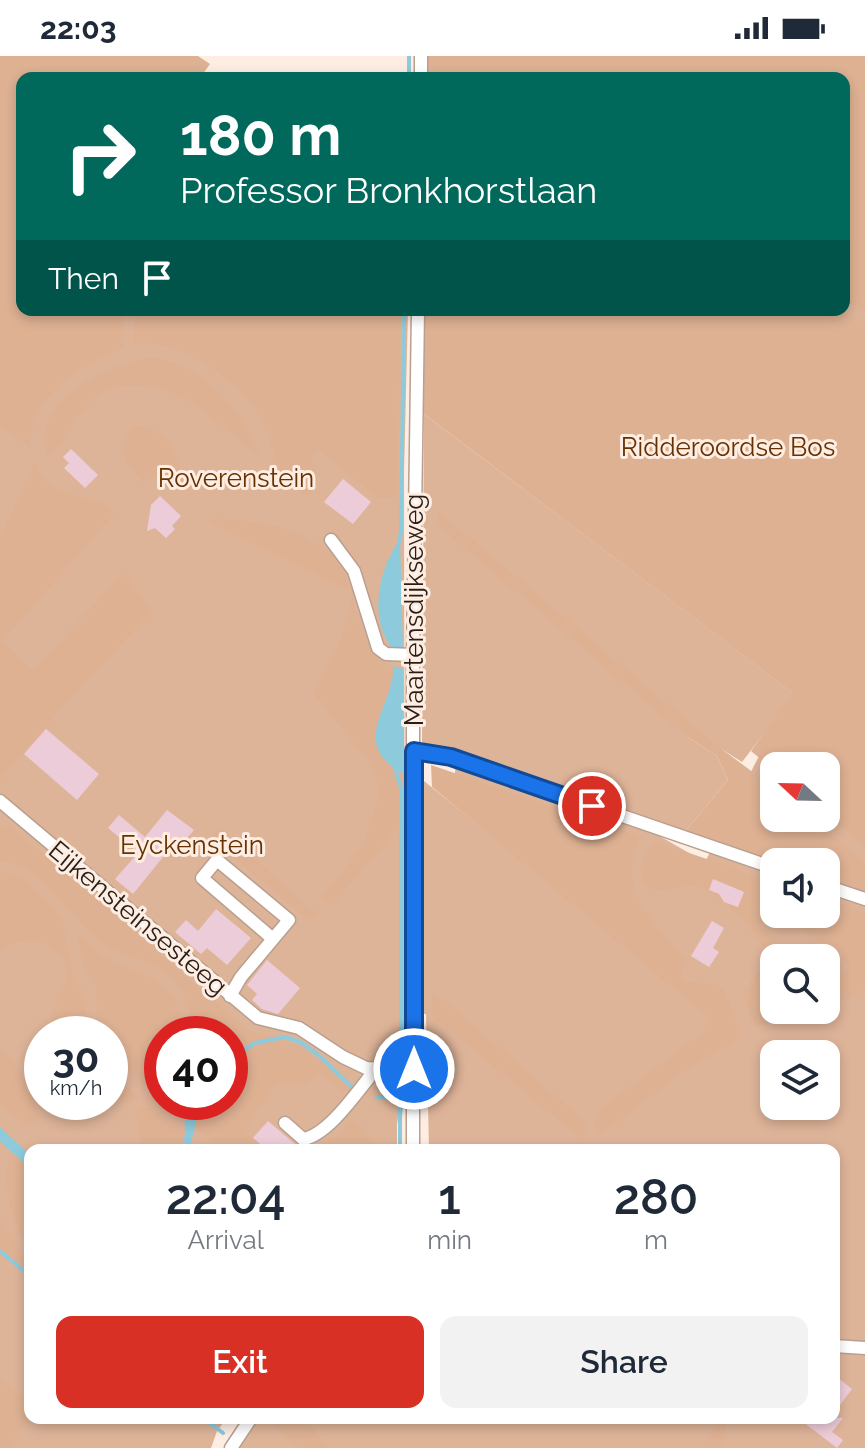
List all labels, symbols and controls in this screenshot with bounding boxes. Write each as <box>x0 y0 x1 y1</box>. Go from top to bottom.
text: 22:03 <box>40 11 116 46</box>
text: 180 m <box>180 102 341 168</box>
icon: right <box>48 104 152 208</box>
text: Professor Bronkhorstlaan <box>180 169 597 211</box>
icon: arrive <box>135 256 179 300</box>
text: Then <box>48 261 119 296</box>
park label: Ridderoordse Bos <box>621 432 835 462</box>
park label: Roverenstein <box>158 463 314 493</box>
street label: Maartensdijkseweg <box>399 494 429 726</box>
north arrow <box>760 752 840 832</box>
map controls <box>760 752 840 1120</box>
pin <box>558 772 626 840</box>
icon: arrive <box>570 784 614 828</box>
park label: Eyckenstein <box>120 830 264 860</box>
street label: Eijkensteinsesteeg <box>43 835 233 1001</box>
button: sound <box>760 848 840 928</box>
button: search <box>760 944 840 1024</box>
speed limit sign: 40 <box>144 1016 248 1120</box>
position arrow <box>372 1027 456 1111</box>
text: 30 <box>53 1034 99 1081</box>
button: layers <box>760 1040 840 1120</box>
text: km/h <box>50 1076 102 1100</box>
text: 22:04 <box>166 1169 286 1225</box>
text: 1 <box>438 1169 461 1225</box>
text: 280 <box>614 1169 698 1225</box>
text: Arrival <box>188 1225 264 1255</box>
text: min <box>427 1225 472 1255</box>
text: m <box>644 1225 668 1255</box>
button: Exit <box>56 1316 424 1408</box>
button: Share <box>440 1316 808 1408</box>

